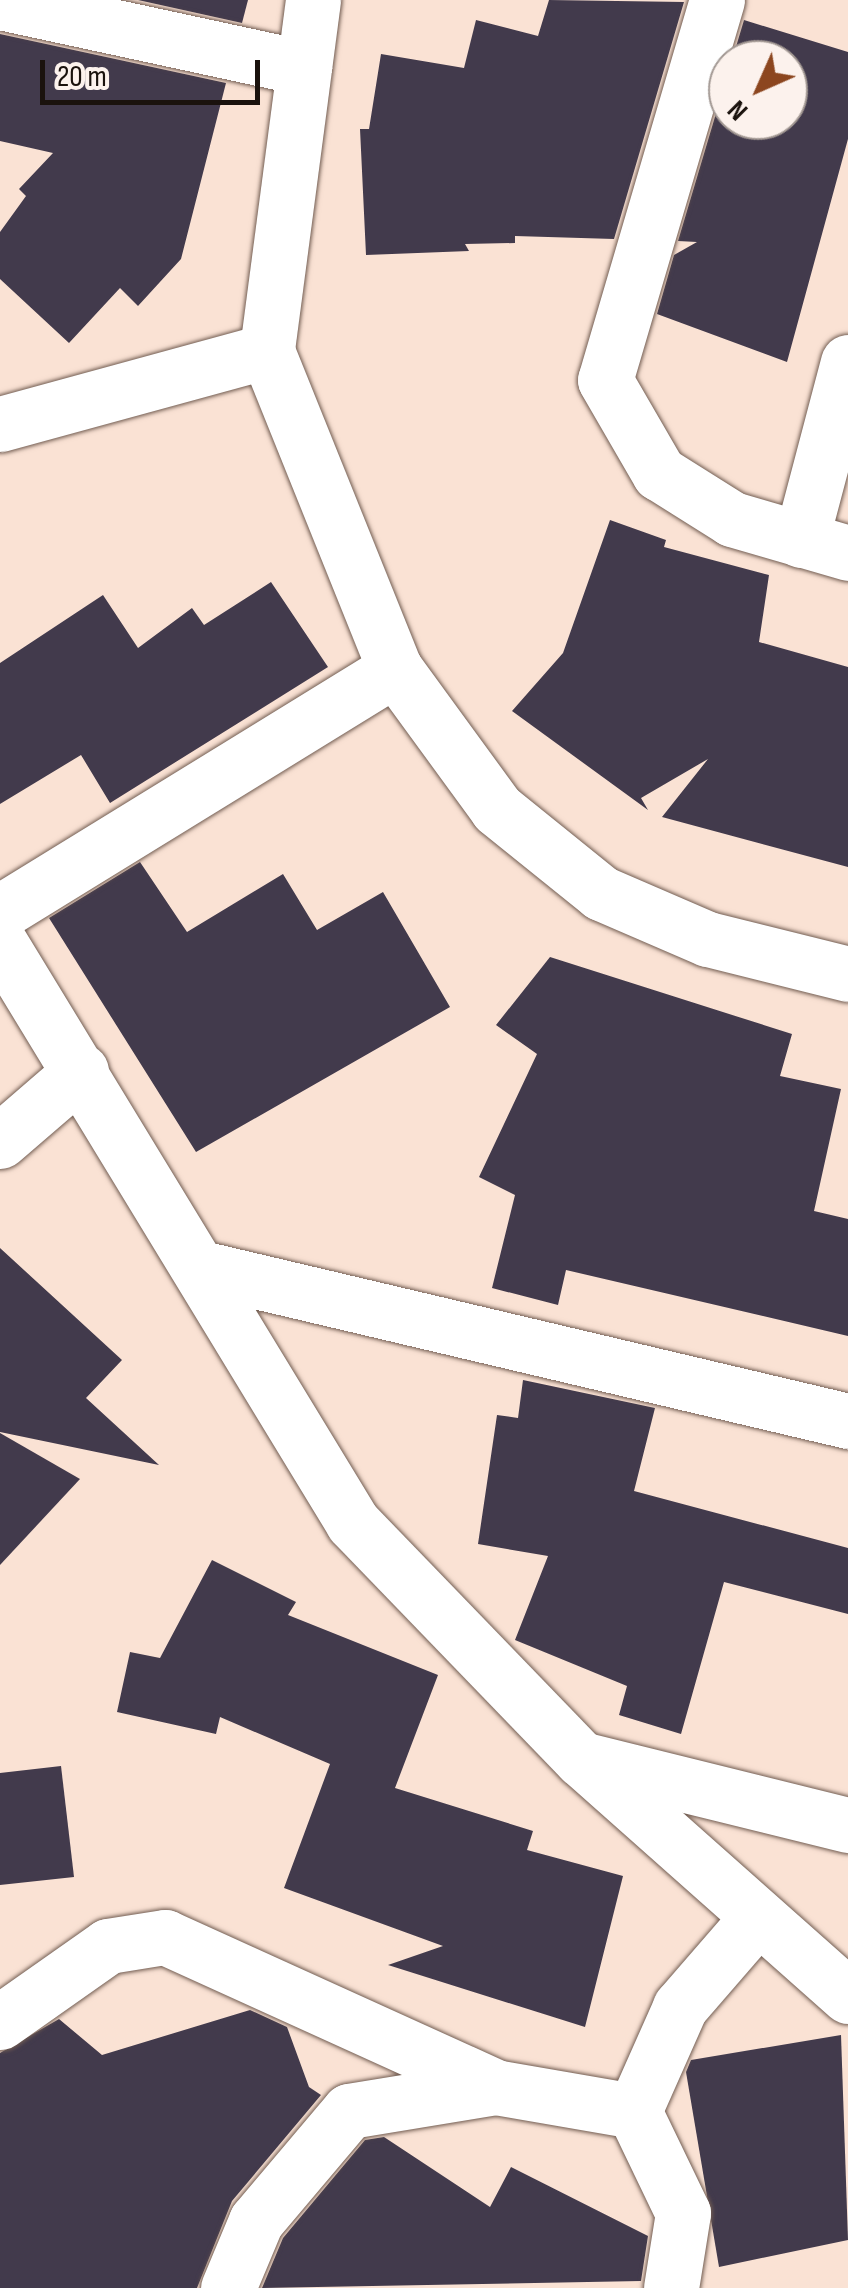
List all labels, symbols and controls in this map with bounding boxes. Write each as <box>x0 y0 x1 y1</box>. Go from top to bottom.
scale bar <box>45 40 265 102</box>
north arrow <box>708 40 808 140</box>
text: 20 m <box>57 59 107 95</box>
text: N <box>721 93 755 127</box>

